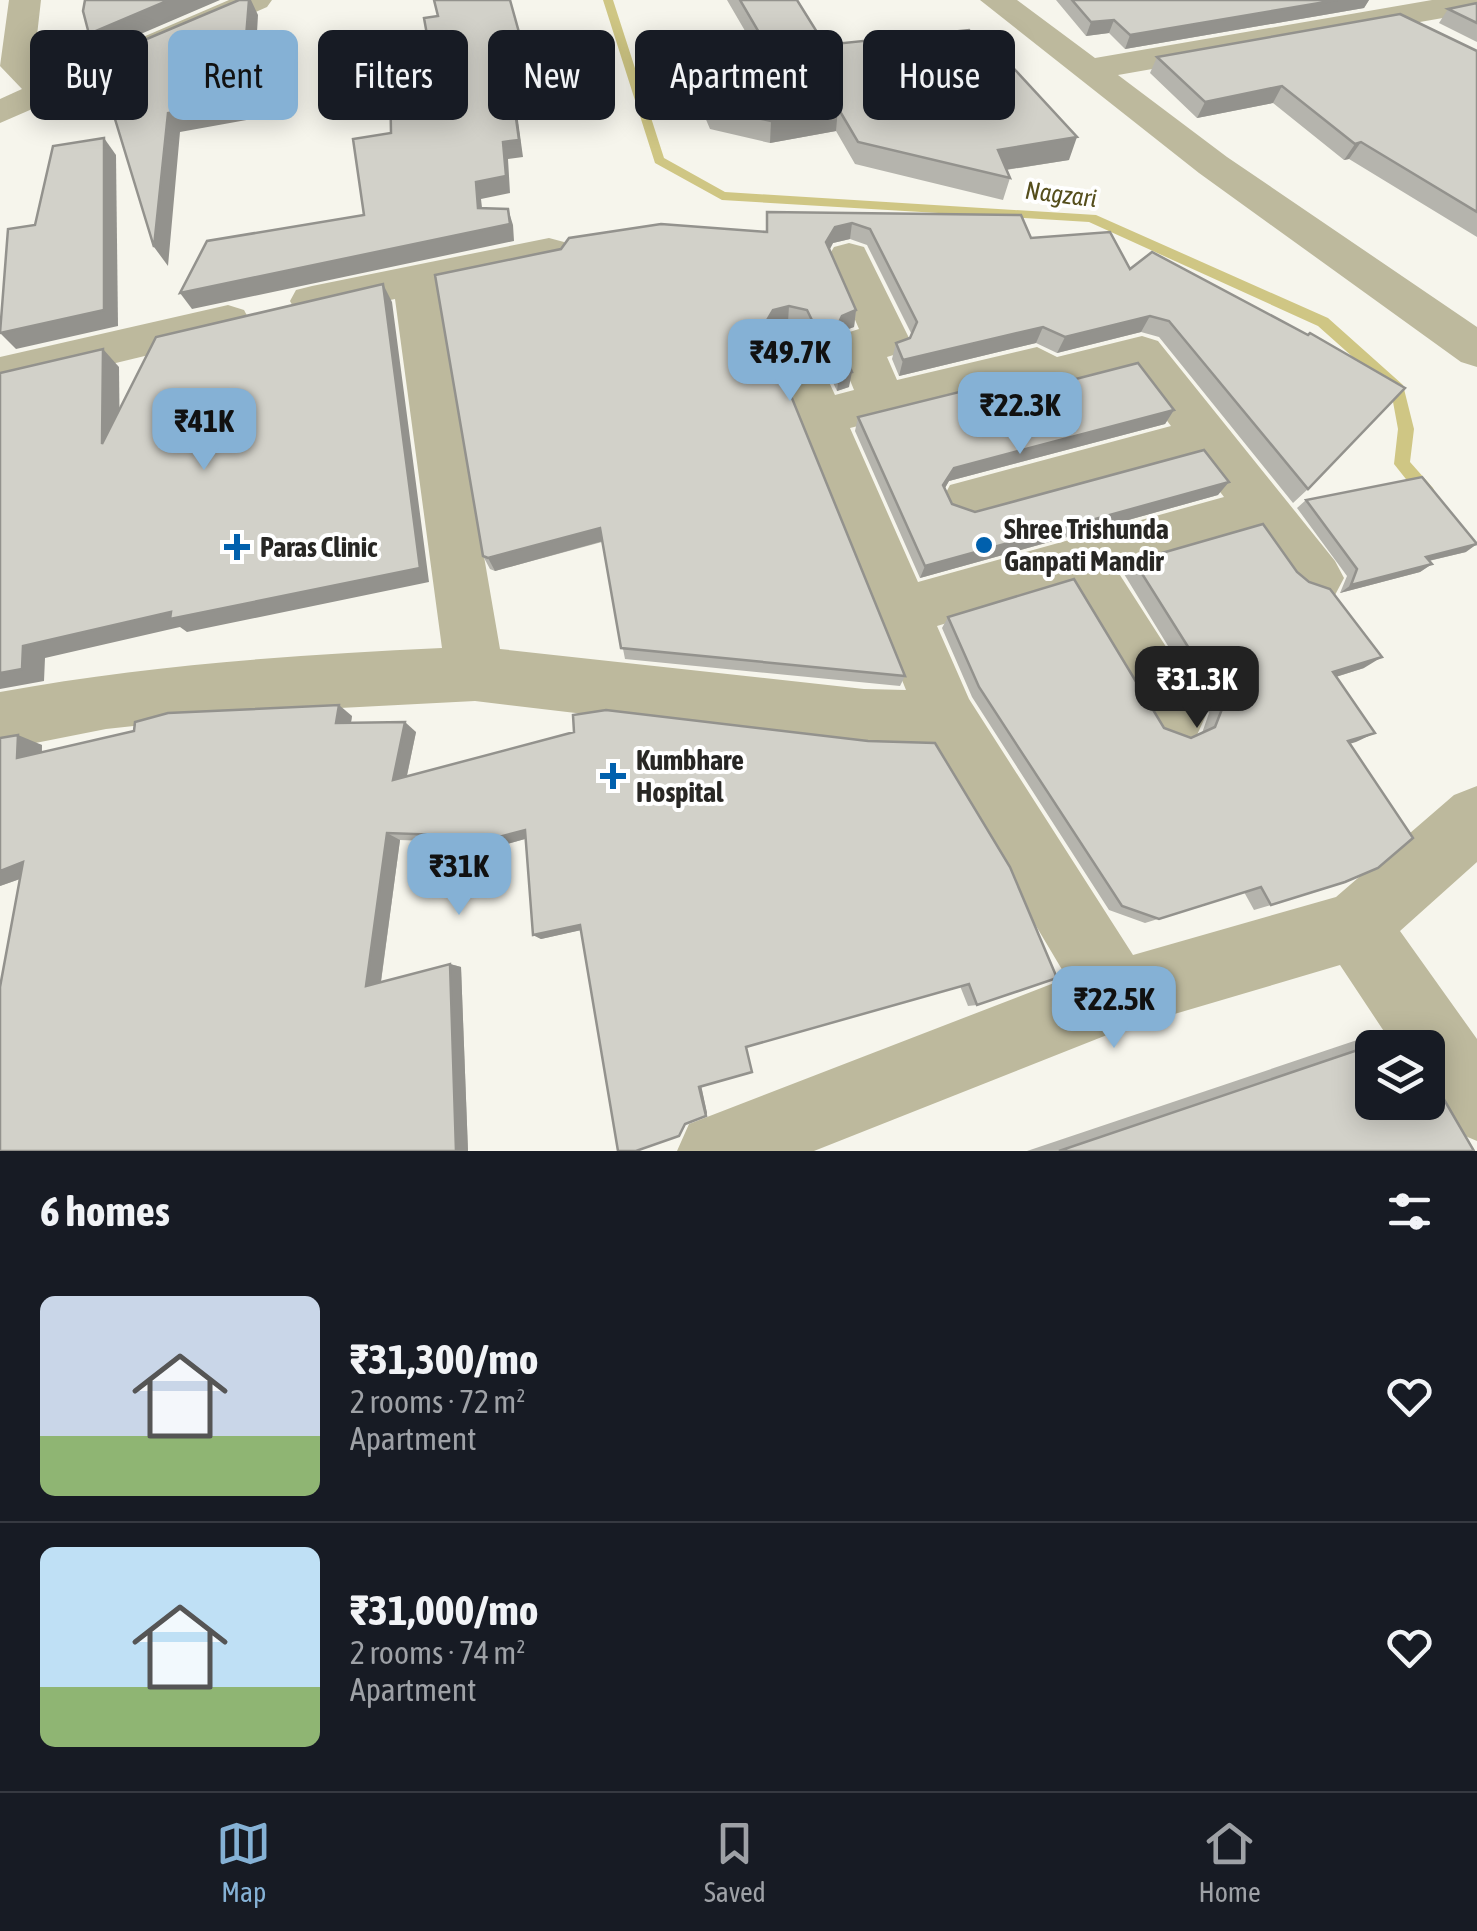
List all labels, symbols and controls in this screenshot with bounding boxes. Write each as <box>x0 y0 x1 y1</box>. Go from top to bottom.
chip: Buy <box>30 30 148 120</box>
chip: Rent <box>168 30 298 120</box>
chip: Filters <box>318 30 468 120</box>
chip: New <box>488 30 615 120</box>
chip: Apartment <box>635 30 843 120</box>
chip: House <box>863 30 1015 120</box>
water label: Nagzari <box>1024 176 1099 212</box>
pin: ₹49.7K <box>709 319 871 404</box>
text: ₹49.7K <box>750 333 830 370</box>
pin: ₹22.3K <box>939 372 1101 457</box>
text: ₹22.3K <box>980 386 1060 423</box>
pin: ₹41K <box>145 388 263 473</box>
text: ₹41K <box>174 402 234 439</box>
place label: Shree Trishunda Ganpati Mandir <box>1004 513 1169 577</box>
place label: Paras Clinic <box>260 531 378 563</box>
marker: Paras Clinic <box>224 534 250 560</box>
marker: Shree Trishunda Ganpati Mandir <box>973 534 995 556</box>
pin: ₹31.3K <box>1116 646 1278 731</box>
text: ₹31.3K <box>1157 660 1237 697</box>
place label: Kumbhare Hospital <box>636 744 744 808</box>
marker: Kumbhare Hospital <box>600 763 626 789</box>
pin: ₹31K <box>400 833 518 918</box>
text: ₹31K <box>429 847 489 884</box>
pin: ₹22.5K <box>1033 966 1195 1051</box>
text: ₹22.5K <box>1074 980 1154 1017</box>
map controls <box>1355 1030 1445 1120</box>
button: layers <box>1355 1030 1445 1120</box>
icon: filters <box>1382 1184 1437 1239</box>
text: 6 homes <box>40 1187 170 1235</box>
text: ₹31,300/mo <box>350 1335 538 1383</box>
icon: home <box>120 1336 240 1456</box>
icon: heart <box>1382 1369 1437 1424</box>
text: 2 rooms · 72 m² <box>350 1383 525 1420</box>
text: Apartment <box>350 1420 476 1457</box>
text: ₹31,000/mo <box>350 1586 538 1634</box>
icon: home <box>120 1587 240 1707</box>
icon: heart <box>1382 1620 1437 1675</box>
text: 2 rooms · 74 m² <box>350 1634 525 1671</box>
text: Apartment <box>350 1671 476 1708</box>
tab: Map <box>216 1816 271 1908</box>
tab: Saved <box>704 1816 766 1908</box>
tab: Home <box>1198 1816 1261 1908</box>

